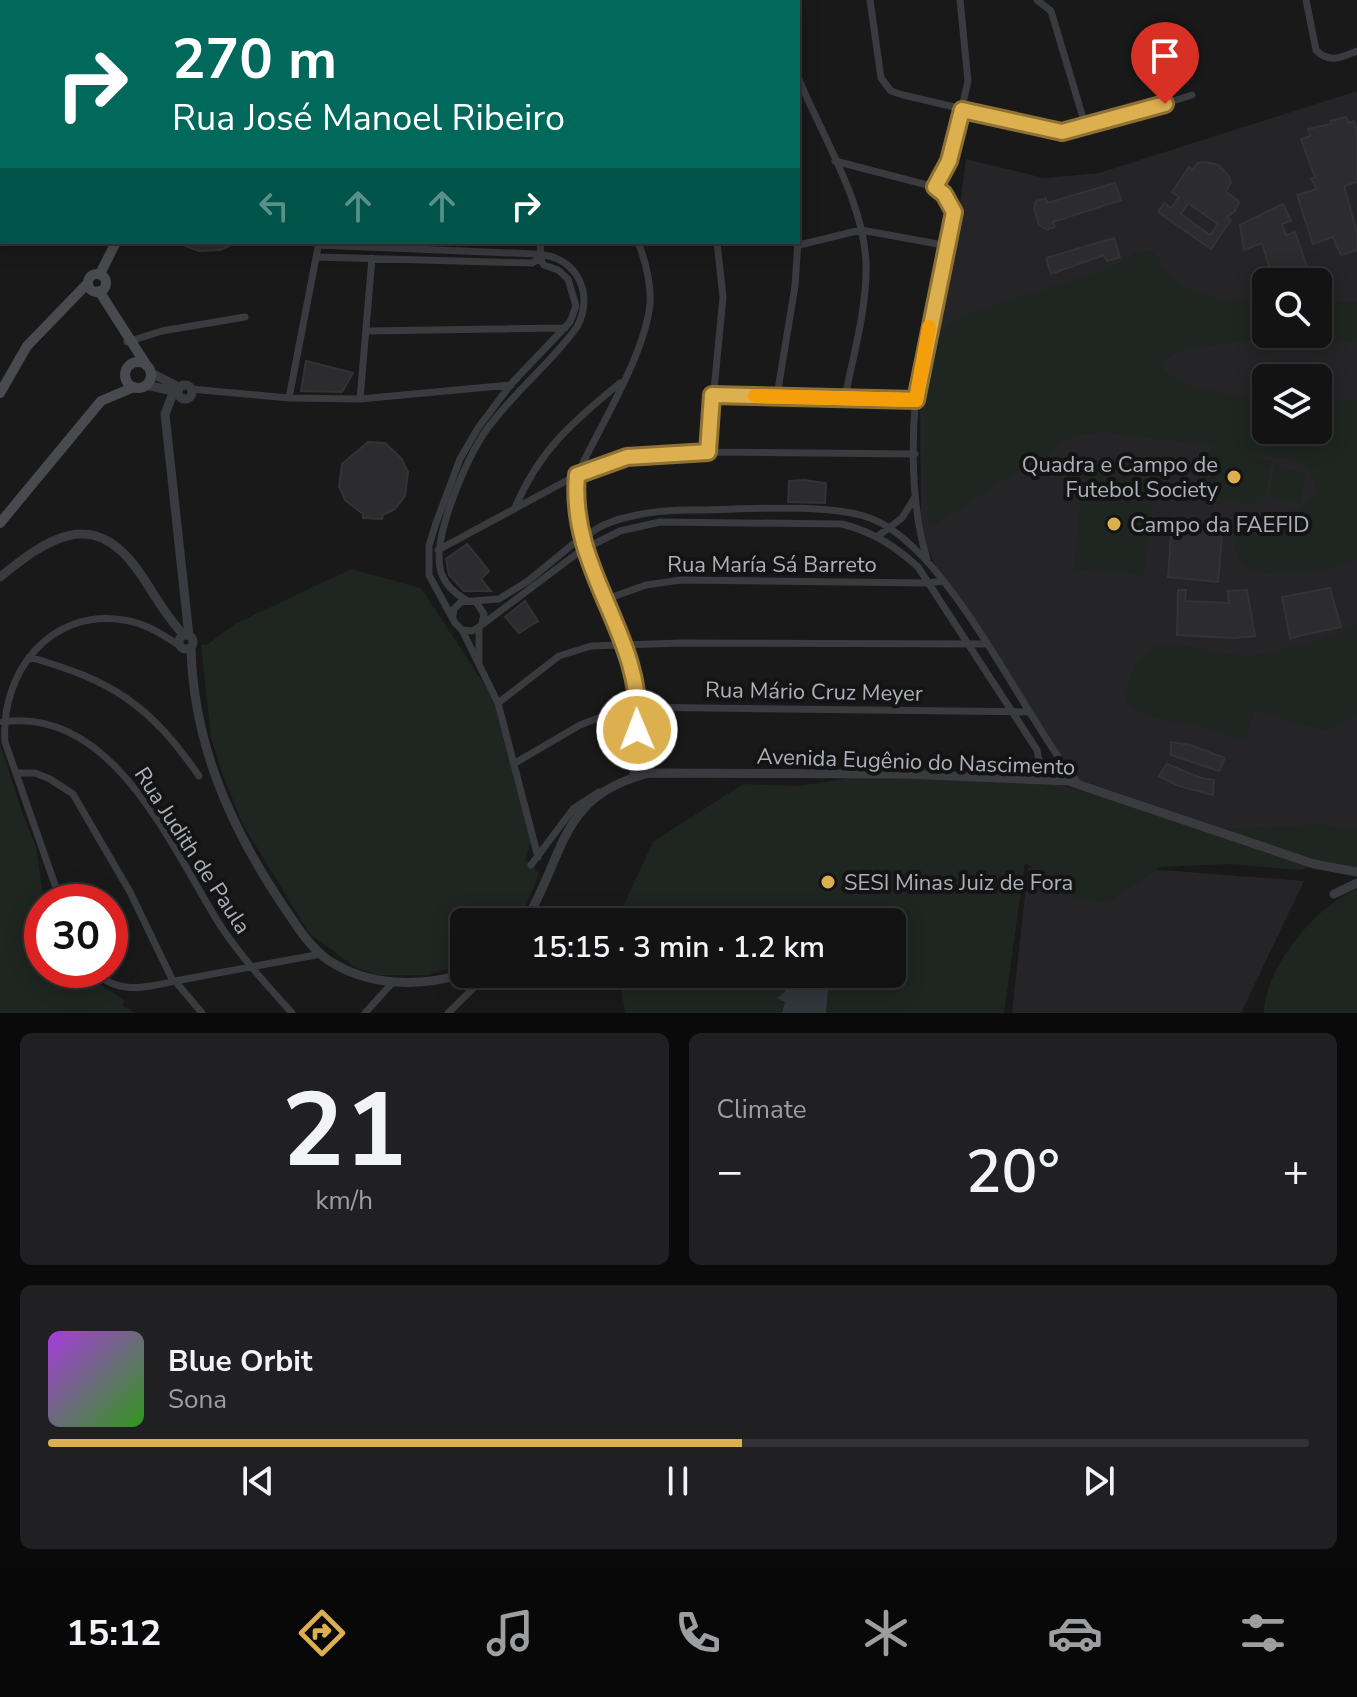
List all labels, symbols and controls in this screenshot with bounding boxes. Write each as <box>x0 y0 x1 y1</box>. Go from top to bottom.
text: 270 m <box>172 21 337 98</box>
pin <box>1131 22 1199 104</box>
icon: right <box>40 32 144 136</box>
icon: arrive <box>1143 34 1187 78</box>
text: Rua José Manoel Ribeiro <box>172 94 565 143</box>
icon: left <box>252 184 296 228</box>
icon: ahead <box>336 184 380 228</box>
icon: ahead <box>420 184 464 228</box>
icon: right <box>504 184 548 228</box>
map controls <box>1252 268 1332 444</box>
button: search <box>1252 268 1332 348</box>
button: layers <box>1252 364 1332 444</box>
place label: Quadra e Campo de Futebol Society <box>1022 450 1219 505</box>
marker: Quadra e Campo de Futebol Society <box>1225 468 1243 486</box>
place label: Campo da FAEFID <box>1130 510 1309 540</box>
marker: Campo da FAEFID <box>1105 515 1123 533</box>
street label: Rua María Sá Barreto <box>667 550 877 580</box>
street label: Rua Mário Cruz Meyer <box>705 675 923 709</box>
position arrow <box>595 688 679 772</box>
street label: Avenida Eugênio do Nascimento <box>756 741 1076 783</box>
street label: Rua Judith de Paula <box>127 761 257 940</box>
place label: SESI Minas Juiz de Fora <box>844 868 1073 898</box>
marker: SESI Minas Juiz de Fora <box>819 873 837 891</box>
speed limit sign: 30 <box>24 884 128 988</box>
text: 15:15 · 3 min · 1.2 km <box>531 927 825 968</box>
text: 21 <box>282 1060 407 1202</box>
text: Climate <box>717 1092 807 1127</box>
text: 20° <box>966 1131 1060 1213</box>
text: − <box>717 1142 743 1202</box>
text: + <box>1283 1142 1309 1202</box>
text: km/h <box>316 1183 373 1218</box>
text: Blue Orbit <box>168 1341 312 1382</box>
text: Sona <box>168 1382 227 1417</box>
icon: previous <box>236 1459 280 1503</box>
icon: pause <box>656 1459 700 1503</box>
icon: next <box>1077 1459 1121 1503</box>
icon: directions <box>294 1605 350 1661</box>
icon: music <box>482 1605 538 1661</box>
icon: phone <box>670 1605 726 1661</box>
icon: climate <box>858 1605 914 1661</box>
icon: car <box>1047 1605 1103 1661</box>
icon: filters <box>1235 1605 1291 1661</box>
text: 15:12 <box>66 1609 161 1658</box>

